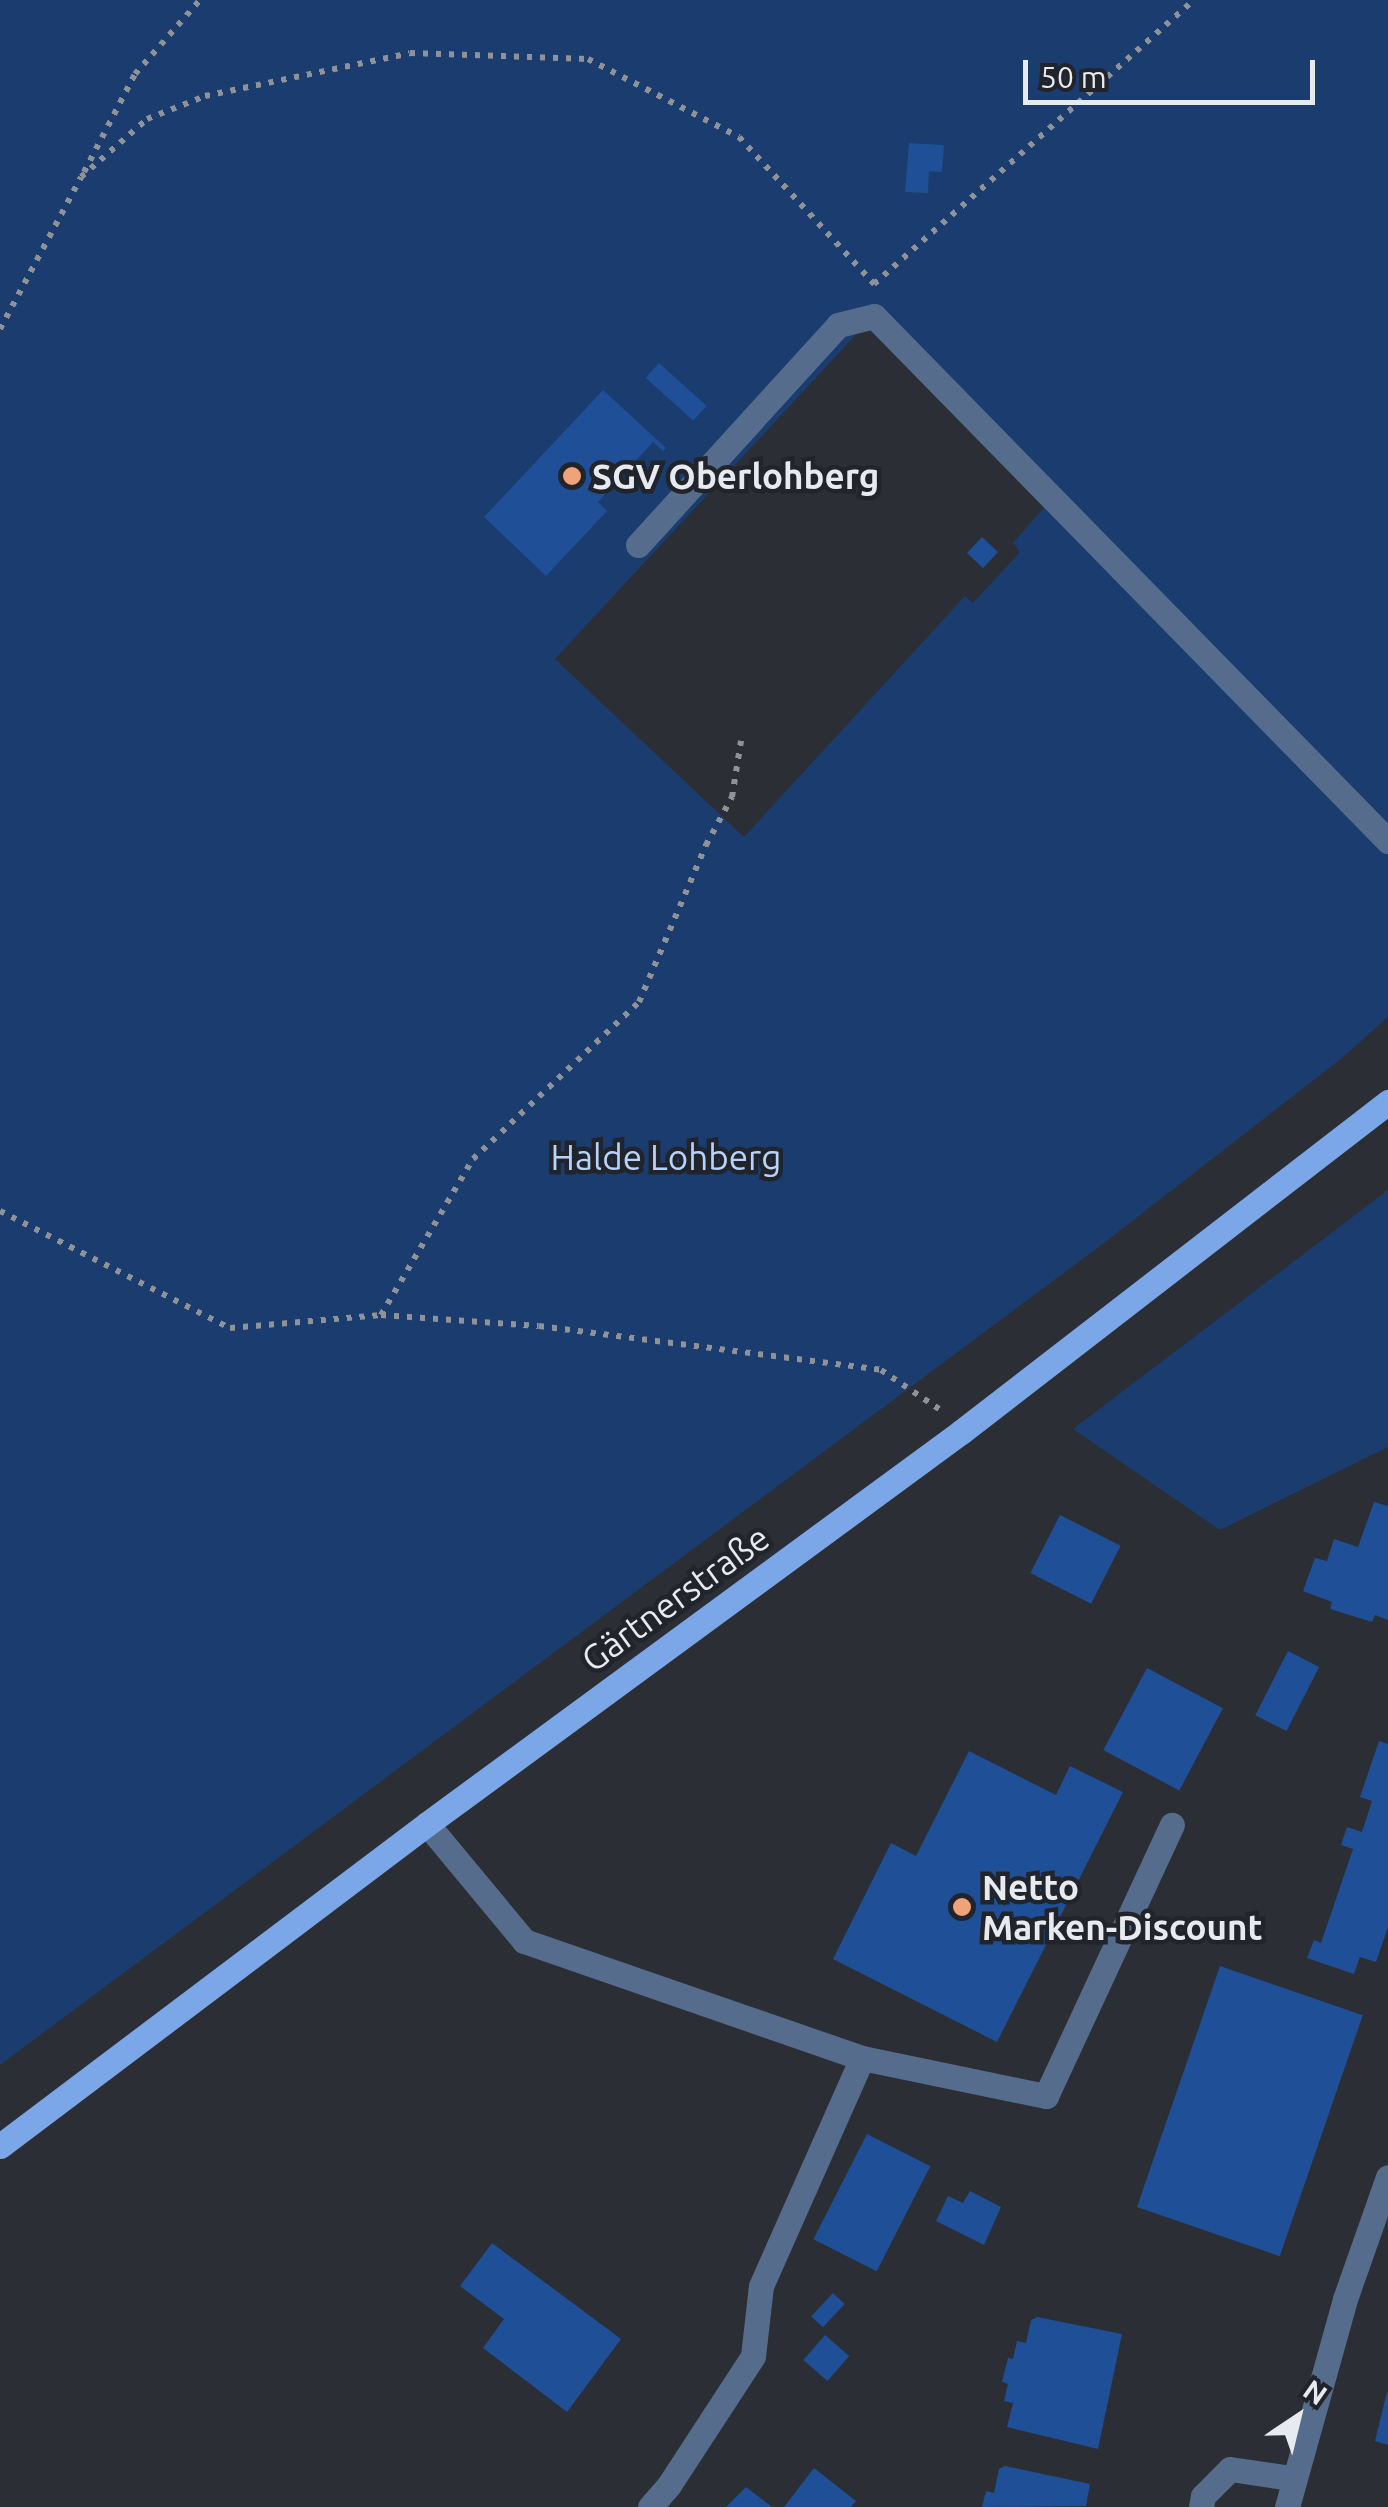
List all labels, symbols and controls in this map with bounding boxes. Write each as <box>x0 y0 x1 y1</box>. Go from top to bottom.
scale bar <box>1028 40 1320 102</box>
text: 50 m <box>1040 60 1107 94</box>
place label: SGV Oberlohberg <box>592 455 879 497</box>
marker: SGV Oberlohberg <box>561 465 583 487</box>
park label: Halde Lohberg <box>551 1136 781 1178</box>
street label: Gärtnerstraße <box>573 1516 777 1680</box>
place label: Netto Marken-Discount <box>982 1866 1263 1948</box>
marker: Netto Marken-Discount <box>951 1896 973 1918</box>
north arrow <box>1248 2367 1348 2467</box>
text: N <box>1298 2373 1333 2411</box>

